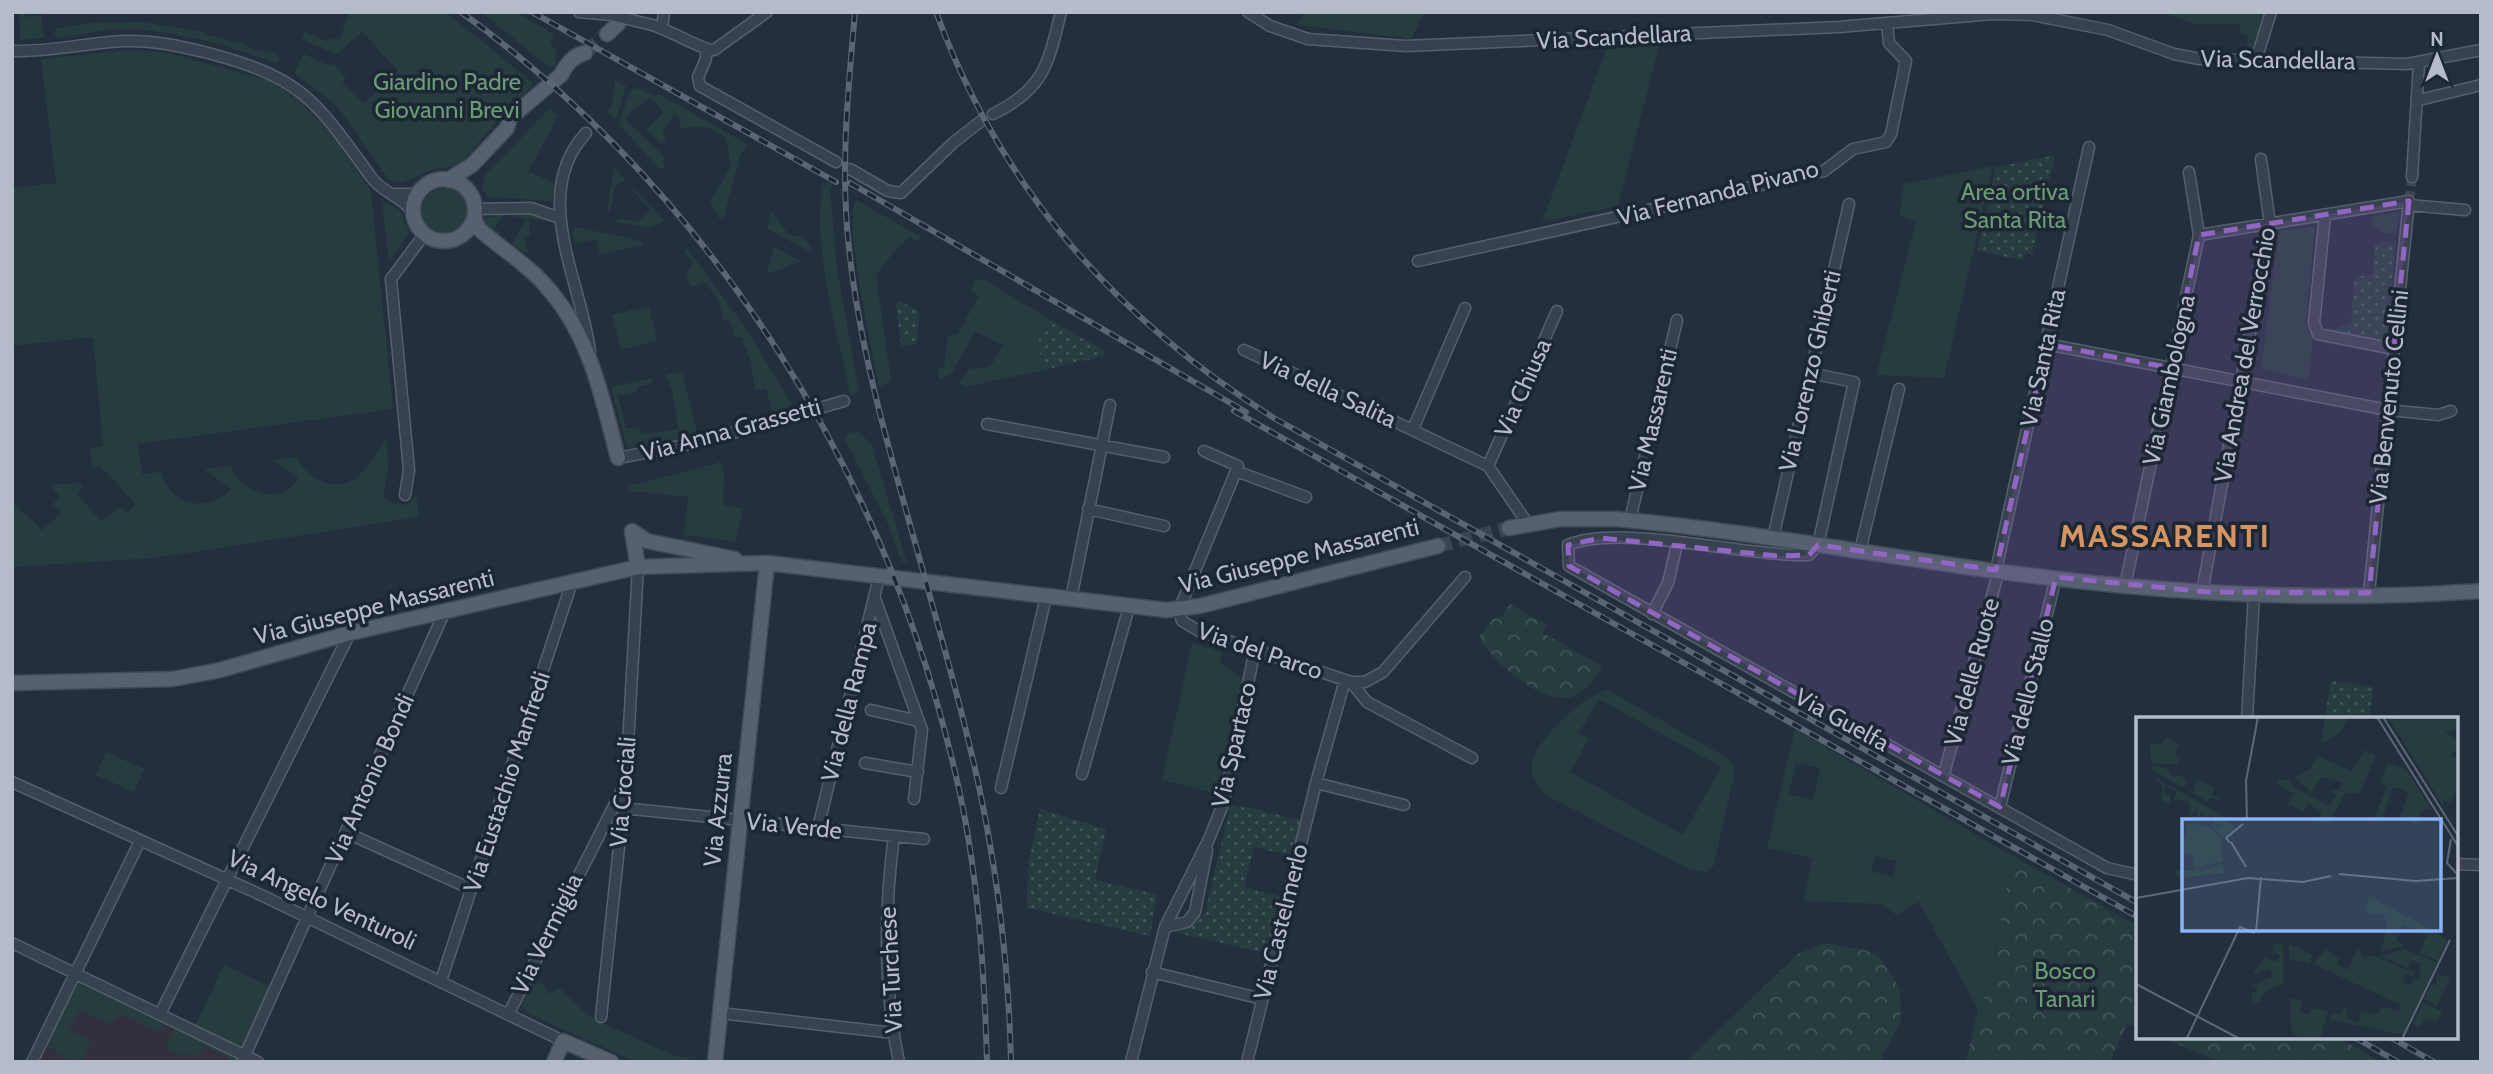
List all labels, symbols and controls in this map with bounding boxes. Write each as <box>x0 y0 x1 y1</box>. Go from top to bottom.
street label: Via Scandellara <box>1536 18 1693 55</box>
north arrow <box>2402 21 2472 91</box>
text: N <box>2430 28 2444 51</box>
street label: Via Scandellara <box>2200 44 2356 75</box>
park label: Giardino Padre Giovanni Brevi <box>373 67 521 124</box>
street label: Via Fernanda Pivano <box>1614 154 1821 232</box>
park label: Area ortiva Santa Rita <box>1961 177 2070 234</box>
street label: Via Andrea del Verrocchio <box>2208 225 2281 485</box>
street label: Via Lorenzo Ghiberti <box>1772 267 1847 474</box>
street label: Via Santa Rita <box>2014 286 2071 430</box>
street label: Via Benvenuto Cellini <box>2363 288 2414 506</box>
street label: Via Giambologna <box>2136 292 2201 468</box>
street label: Via Chiusa <box>1488 334 1557 441</box>
street label: Via della Salita <box>1255 345 1402 434</box>
street label: Via Massarenti <box>1622 346 1683 494</box>
street label: Via Anna Grassetti <box>638 392 824 467</box>
street label: Via Giuseppe Massarenti <box>1176 512 1422 599</box>
district label: MASSARENTI <box>2059 516 2271 555</box>
street label: Via Giuseppe Massarenti <box>251 563 497 650</box>
street label: Via delle Ruote <box>1938 595 2005 749</box>
street label: Via dello Stallo <box>1995 615 2060 769</box>
street label: Via del Parco <box>1194 616 1327 685</box>
street label: Via della Rampa <box>815 619 882 785</box>
street label: Via Eustachio Manfredi <box>457 668 556 896</box>
street label: Via Spartaco <box>1205 679 1262 810</box>
street label: Via Guelfa <box>1790 682 1895 758</box>
street label: Via Antonio Bondi <box>319 689 420 868</box>
inset map <box>2136 717 2458 1039</box>
street label: Via Crociali <box>603 735 642 849</box>
street label: Via Azzurra <box>697 751 738 868</box>
street label: Via Verde <box>745 806 843 845</box>
street label: Via Castelmerlo <box>1247 841 1314 1003</box>
street label: Via Angelo Venturoli <box>223 843 421 956</box>
street label: Via Vermiglia <box>505 868 589 999</box>
street label: Via Turchese <box>873 906 908 1034</box>
park label: Bosco Tanari <box>2034 956 2096 1013</box>

